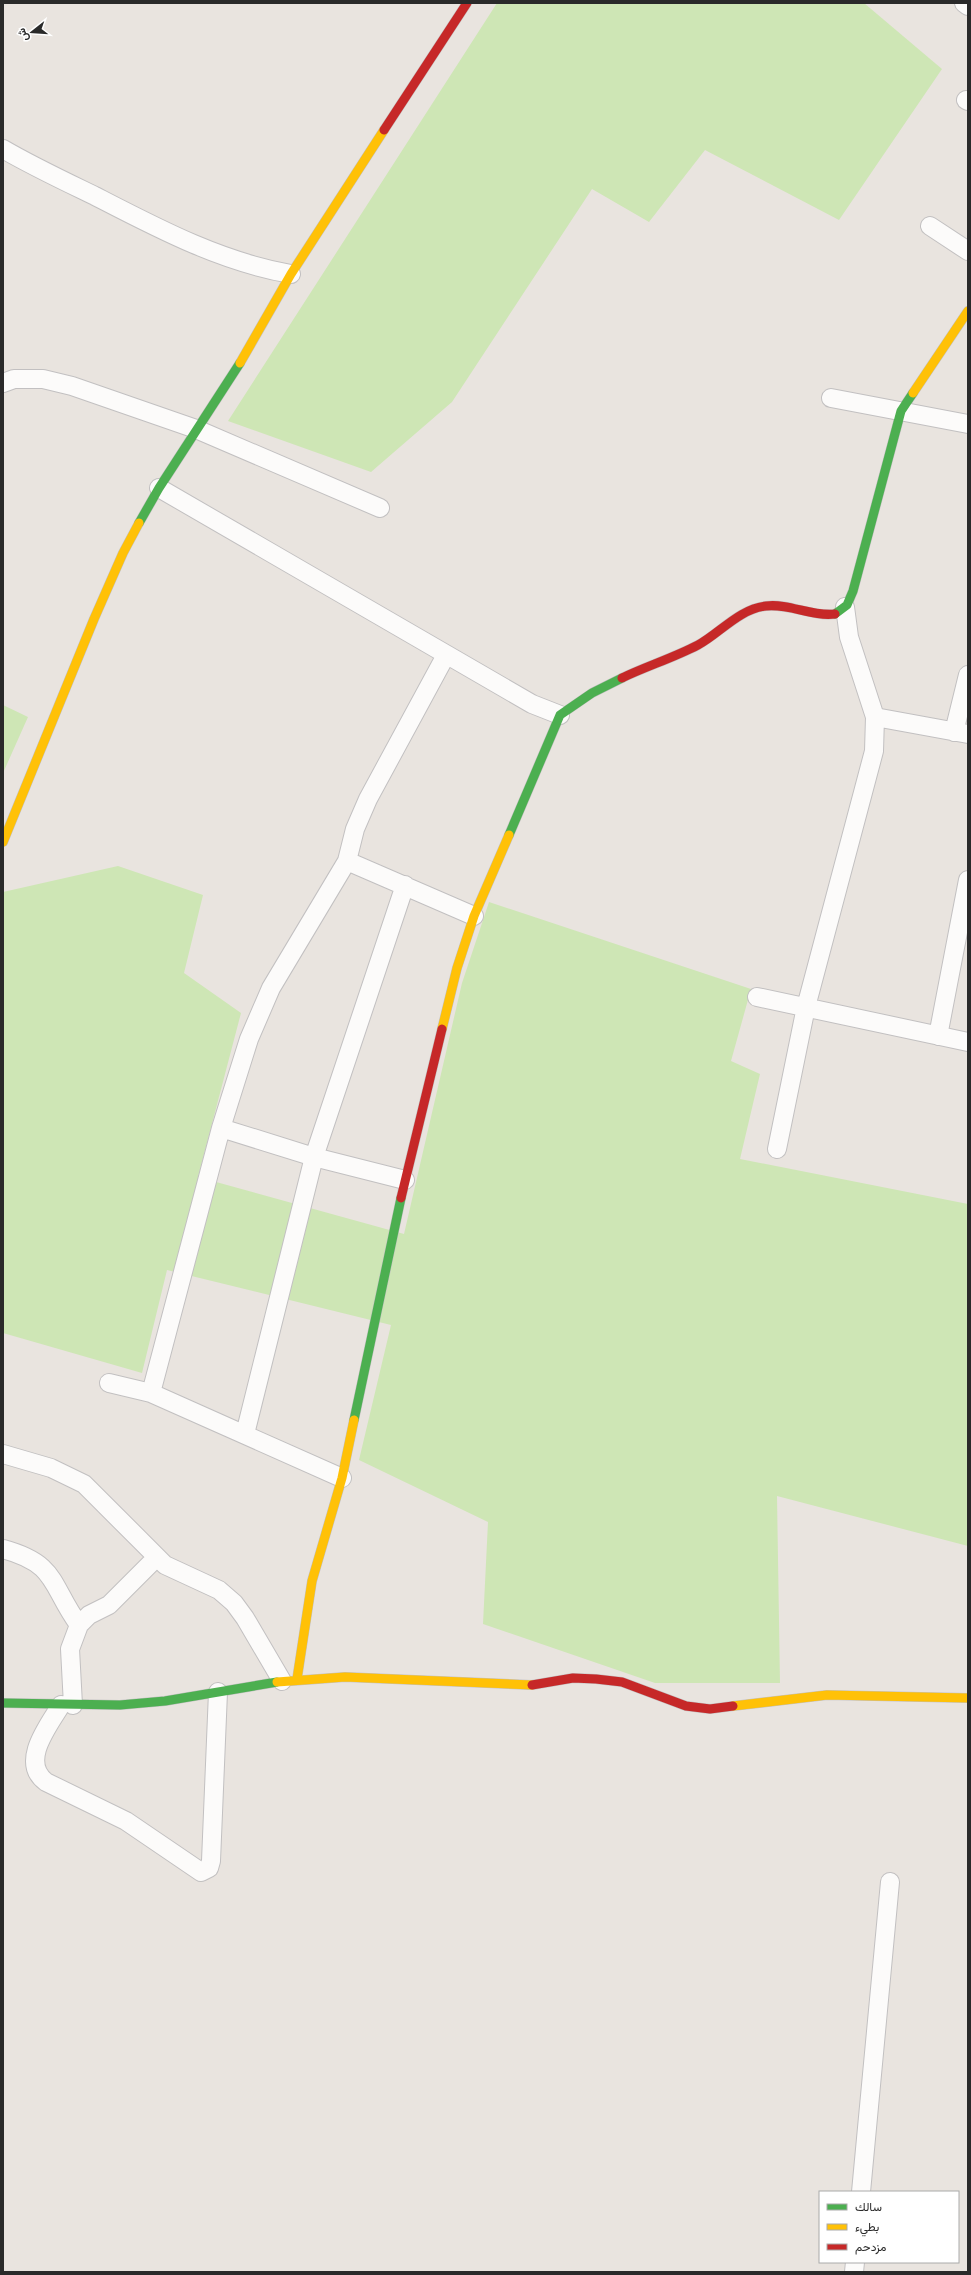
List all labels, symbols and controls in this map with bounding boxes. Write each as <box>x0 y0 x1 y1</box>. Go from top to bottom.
north arrow <box>12 12 52 52</box>
text: ش <box>15 27 31 43</box>
legend <box>819 2191 959 2263</box>
text: سالك <box>855 2200 882 2215</box>
text: بطيء <box>855 2220 879 2237</box>
text: مزدحم <box>855 2240 886 2255</box>

